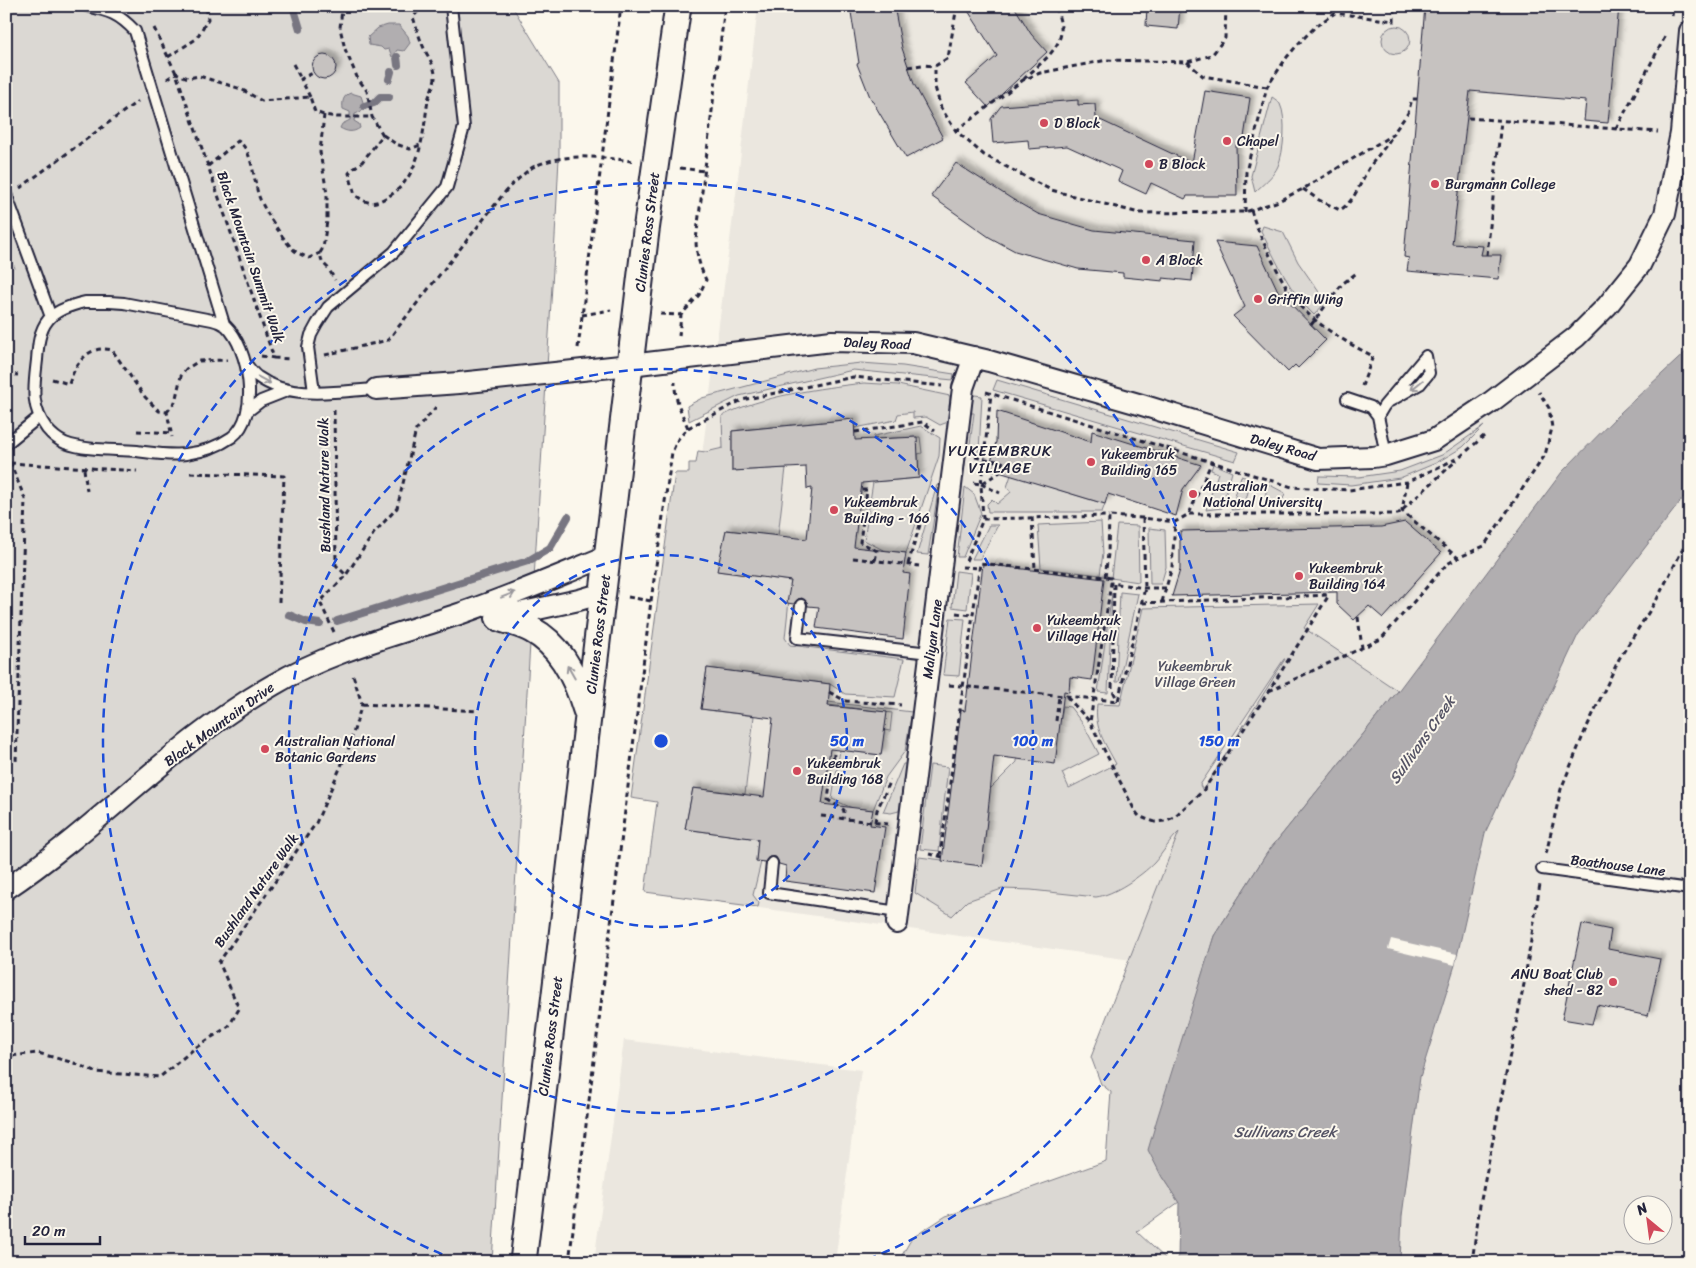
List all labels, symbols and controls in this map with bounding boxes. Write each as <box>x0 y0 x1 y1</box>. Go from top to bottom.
place label: D Block <box>1054 111 1101 136</box>
marker: D Block <box>1038 117 1050 129</box>
place label: Chapel <box>1237 129 1280 154</box>
marker: Chapel <box>1221 135 1233 147</box>
place label: B Block <box>1159 152 1206 177</box>
marker: B Block <box>1143 158 1155 170</box>
street label: Black Mountain Summit Walk <box>209 168 292 347</box>
street label: Clunies Ross Street <box>628 171 667 293</box>
place label: Burgmann College <box>1445 172 1556 197</box>
marker: Burgmann College <box>1429 178 1441 190</box>
place label: A Block <box>1155 248 1203 273</box>
marker: A Block <box>1140 254 1152 266</box>
place label: Griffin Wing <box>1268 287 1343 312</box>
marker: Griffin Wing <box>1252 293 1264 305</box>
street label: Daley Road <box>843 330 913 357</box>
one-way arrow <box>257 376 271 386</box>
one-way arrow <box>1410 379 1423 390</box>
street label: Bushland Nature Walk <box>311 417 338 553</box>
street label: Daley Road <box>1247 426 1320 469</box>
district label: YUKEEMBRUK VILLAGE <box>948 438 1052 481</box>
place label: Yukeembruk Building 165 <box>1101 442 1178 483</box>
marker: Yukeembruk Building 165 <box>1085 456 1097 468</box>
place label: Australian National University <box>1202 474 1323 515</box>
marker: Australian National University <box>1187 488 1199 500</box>
place label: Yukeembruk Building - 166 <box>844 490 930 531</box>
marker: Yukeembruk Building - 166 <box>828 504 840 516</box>
place label: Yukeembruk Building 164 <box>1309 556 1386 597</box>
marker: Yukeembruk Building 164 <box>1293 570 1305 582</box>
street label: Clunies Ross Street <box>579 573 618 695</box>
one-way arrow <box>500 590 515 599</box>
street label: Maliyan Lane <box>915 598 950 680</box>
place label: Yukeembruk Village Hall <box>1047 608 1122 649</box>
marker: Yukeembruk Village Hall <box>1031 622 1043 634</box>
park label: Yukeembruk Village Green <box>1154 654 1236 695</box>
one-way arrow <box>565 665 575 680</box>
street label: Black Mountain Drive <box>159 676 280 773</box>
water label: Sullivans Creek <box>1382 689 1463 789</box>
text: 50 m <box>830 728 865 754</box>
text: 100 m <box>1013 728 1054 754</box>
text: 150 m <box>1199 728 1240 754</box>
place label: Australian National Botanic Gardens <box>274 729 396 770</box>
centre of rings <box>652 732 670 750</box>
marker: Australian National Botanic Gardens <box>259 743 271 755</box>
place label: Yukeembruk Building 168 <box>807 751 884 792</box>
marker: Yukeembruk Building 168 <box>791 765 803 777</box>
street label: Bushland Nature Walk <box>207 828 305 953</box>
street label: Boathouse Lane <box>1569 847 1667 884</box>
place label: ANU Boat Club shed - 82 <box>1510 962 1604 1003</box>
street label: Clunies Ross Street <box>531 975 570 1097</box>
marker: ANU Boat Club shed - 82 <box>1607 976 1619 988</box>
water label: Sullivans Creek <box>1234 1119 1338 1145</box>
north arrow <box>1624 1196 1674 1246</box>
text: N <box>1631 1196 1653 1223</box>
scale bar <box>25 1213 100 1245</box>
text: 20 m <box>32 1218 66 1244</box>

